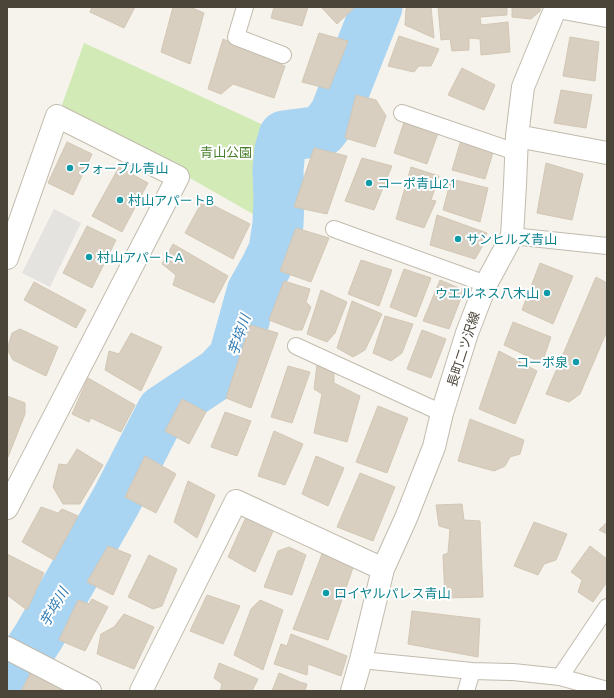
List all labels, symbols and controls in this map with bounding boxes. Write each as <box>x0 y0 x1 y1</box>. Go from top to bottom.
park label: 青山公園 <box>200 145 252 159</box>
place label: フォーブル青山 <box>78 161 168 175</box>
marker: フォーブル青山 <box>65 163 75 173</box>
place label: コーポ青山21 <box>377 176 457 190</box>
marker: コーポ青山21 <box>364 178 374 188</box>
place label: 村山アパートB <box>128 193 214 207</box>
marker: 村山アパートB <box>115 195 125 205</box>
place label: サンヒルズ青山 <box>466 232 557 246</box>
marker: サンヒルズ青山 <box>453 234 463 244</box>
place label: 村山アパートA <box>97 250 184 264</box>
marker: 村山アパートA <box>84 252 94 262</box>
place label: ウエルネス八木山 <box>435 286 539 300</box>
marker: ウエルネス八木山 <box>542 288 552 298</box>
street label: 長町二ツ沢線 <box>444 310 482 388</box>
water label: 芋埣川 <box>225 311 254 357</box>
place label: コーポ泉 <box>516 355 568 369</box>
marker: コーポ泉 <box>571 357 581 367</box>
water label: 芋埣川 <box>37 583 72 629</box>
place label: ロイヤルパレス青山 <box>334 586 451 600</box>
marker: ロイヤルパレス青山 <box>321 588 331 598</box>

